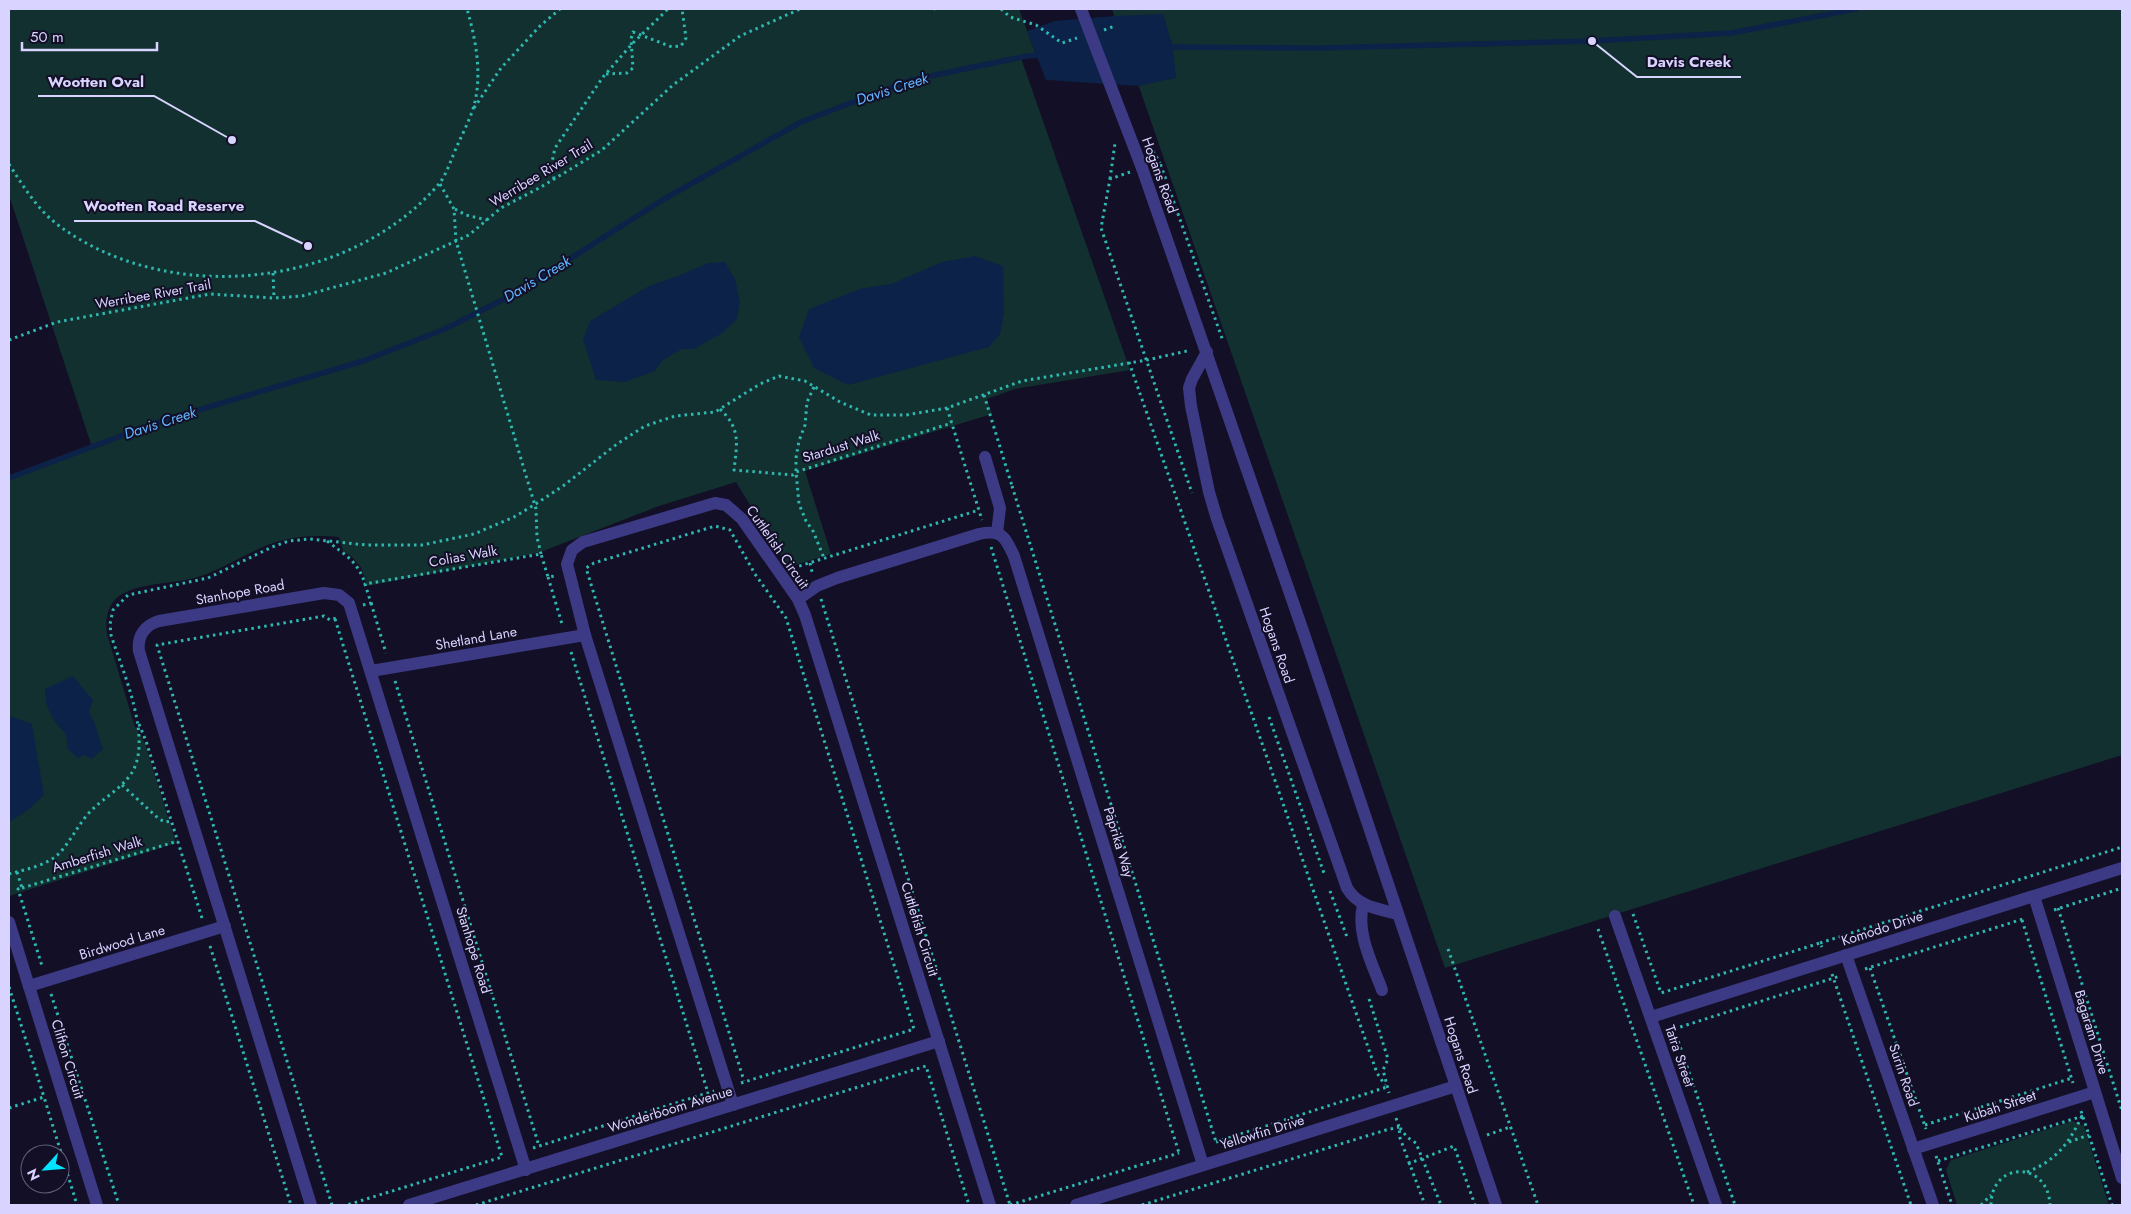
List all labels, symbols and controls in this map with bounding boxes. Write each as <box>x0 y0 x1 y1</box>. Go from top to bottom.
scale bar <box>22 20 158 52</box>
text: 50 m <box>30 26 64 48</box>
callout: Davis Creek <box>1637 47 1741 77</box>
text: Davis Creek <box>1647 51 1732 73</box>
callout: Wootten Oval <box>38 66 154 96</box>
water label: Davis Creek <box>853 67 932 111</box>
text: Wootten Oval <box>48 71 144 93</box>
street label: Werribee River Trail <box>486 134 596 212</box>
street label: Hogans Road <box>1137 134 1183 216</box>
callout: Wootten Road Reserve <box>74 191 255 221</box>
text: Wootten Road Reserve <box>84 195 245 217</box>
water label: Davis Creek <box>499 250 575 308</box>
street label: Werribee River Trail <box>94 274 212 314</box>
water label: Davis Creek <box>121 401 200 445</box>
street label: Stardust Walk <box>800 425 883 467</box>
street label: Cuttlefish Circuit <box>742 501 815 593</box>
street label: Colias Walk <box>427 540 500 572</box>
street label: Stanhope Road <box>194 574 286 610</box>
street label: Hogans Road <box>1255 604 1299 686</box>
street label: Shetland Lane <box>434 621 518 655</box>
street label: Paprika Way <box>1099 804 1139 881</box>
street label: Amberfish Walk <box>49 831 145 877</box>
street label: Cuttlefish Circuit <box>896 879 944 979</box>
street label: Stanhope Road <box>451 904 497 996</box>
street label: Komodo Drive <box>1839 905 1925 951</box>
street label: Birdwood Lane <box>77 919 167 965</box>
street label: Bagaram Drive <box>2070 987 2114 1077</box>
street label: Hogans Road <box>1439 1014 1483 1096</box>
street label: Clifton Circuit <box>46 1017 90 1102</box>
street label: Tatra Street <box>1660 1022 1700 1090</box>
street label: Surin Road <box>1884 1041 1924 1109</box>
street label: Wonderboom Avenue <box>605 1080 735 1138</box>
street label: Kubah Street <box>1961 1085 2039 1127</box>
street label: Yellowfin Drive <box>1217 1110 1307 1154</box>
north arrow <box>20 1144 70 1194</box>
text: N <box>22 1165 45 1184</box>

